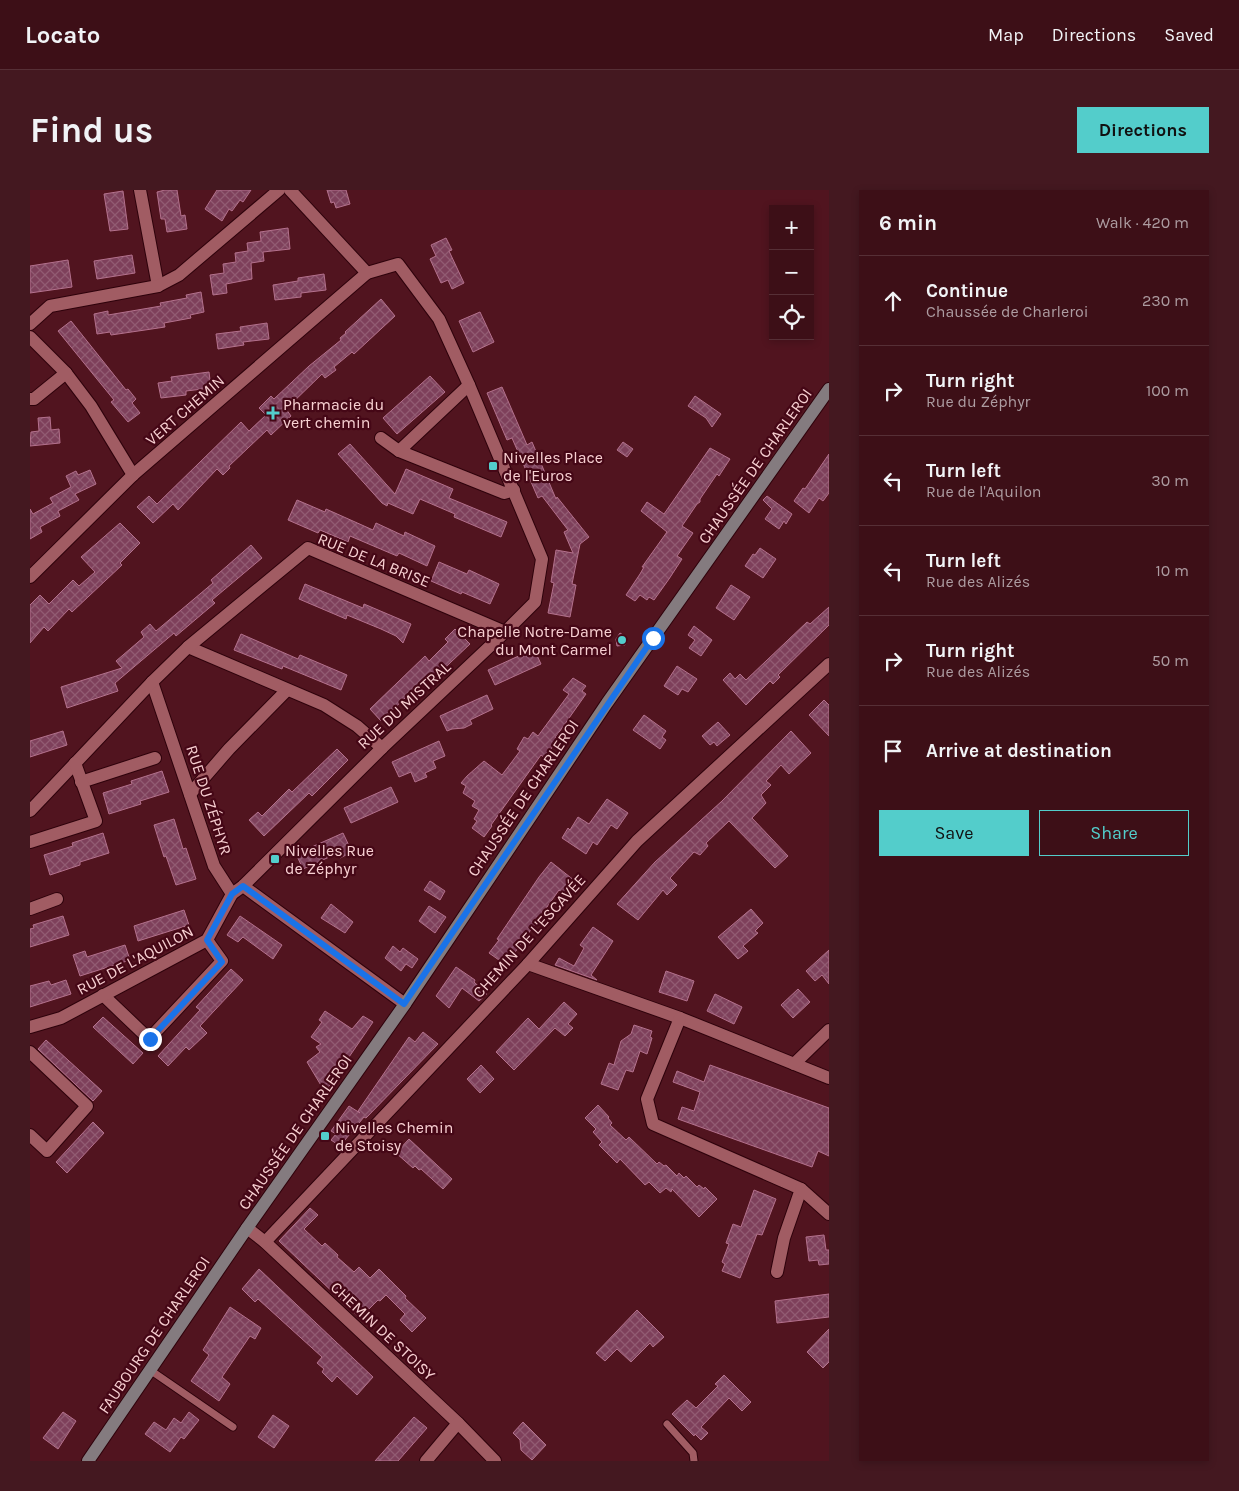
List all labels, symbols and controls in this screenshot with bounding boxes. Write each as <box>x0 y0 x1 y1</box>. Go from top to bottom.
text: Locato <box>25 21 100 49</box>
text: Map <box>988 24 1024 46</box>
text: Directions <box>1052 24 1136 46</box>
text: Saved <box>1164 24 1214 46</box>
button: Directions <box>1077 107 1209 153</box>
text: Find us <box>30 110 153 151</box>
map controls <box>769 205 814 340</box>
button: + <box>769 205 814 250</box>
text: 6 min <box>879 211 937 235</box>
text: Walk · 420 m <box>1096 213 1189 232</box>
button: − <box>769 250 814 295</box>
text: Continue <box>926 280 1008 302</box>
icon: ahead <box>879 287 907 315</box>
text: 230 m <box>1142 291 1189 310</box>
button: locate <box>769 295 814 340</box>
text: Chaussée de Charleroi <box>926 302 1089 321</box>
text: Turn right <box>926 370 1015 392</box>
street label: VERT CHEMIN <box>142 371 228 449</box>
icon: right <box>879 377 907 405</box>
text: 100 m <box>1146 381 1189 400</box>
street label: CHAUSSÉE DE CHARLEROI <box>694 385 816 547</box>
text: Rue du Zéphyr <box>926 392 1030 411</box>
place label: Pharmacie du vert chemin <box>283 395 384 432</box>
marker: Pharmacie du vert chemin <box>267 407 279 419</box>
place label: Nivelles Place de l'Euros <box>503 448 603 485</box>
marker: Nivelles Place de l'Euros <box>487 460 499 472</box>
text: Turn left <box>926 460 1001 482</box>
icon: left <box>879 467 907 495</box>
text: 30 m <box>1151 471 1189 490</box>
text: Rue de l'Aquilon <box>926 482 1042 501</box>
street label: RUE DE LA BRISE <box>315 529 433 591</box>
text: Turn left <box>926 550 1001 572</box>
icon: left <box>879 557 907 585</box>
text: 10 m <box>1155 561 1189 580</box>
text: Rue des Alizés <box>926 572 1030 591</box>
place label: Chapelle Notre-Dame du Mont Carmel <box>457 622 612 659</box>
route start <box>642 627 665 650</box>
marker: Chapelle Notre-Dame du Mont Carmel <box>616 634 628 646</box>
text: Turn right <box>926 640 1015 662</box>
icon: right <box>879 647 907 675</box>
text: 50 m <box>1152 651 1189 670</box>
street label: RUE DU MISTRAL <box>354 657 455 753</box>
text: Rue des Alizés <box>926 662 1030 681</box>
street label: CHAUSSÉE DE CHARLEROI <box>463 716 583 880</box>
icon: arrive <box>879 737 907 765</box>
text: Arrive at destination <box>926 740 1112 762</box>
street label: RUE DU ZÉPHYR <box>182 743 236 857</box>
button: Save <box>879 810 1029 856</box>
button: Share <box>1039 810 1189 856</box>
place label: Nivelles Rue de Zéphyr <box>285 841 374 878</box>
marker: Nivelles Rue de Zéphyr <box>269 853 281 865</box>
street label: CHEMIN DE L'ESCAVÉE <box>469 870 589 1002</box>
street label: RUE DE L'AQUILON <box>73 921 197 999</box>
route end <box>139 1028 162 1051</box>
street label: CHAUSSÉE DE CHARLEROI <box>234 1051 356 1213</box>
place label: Nivelles Chemin de Stoisy <box>335 1118 453 1155</box>
marker: Nivelles Chemin de Stoisy <box>319 1130 331 1142</box>
street label: FAUBOURG DE CHARLEROI <box>94 1253 214 1417</box>
street label: CHEMIN DE STOISY <box>327 1278 439 1385</box>

